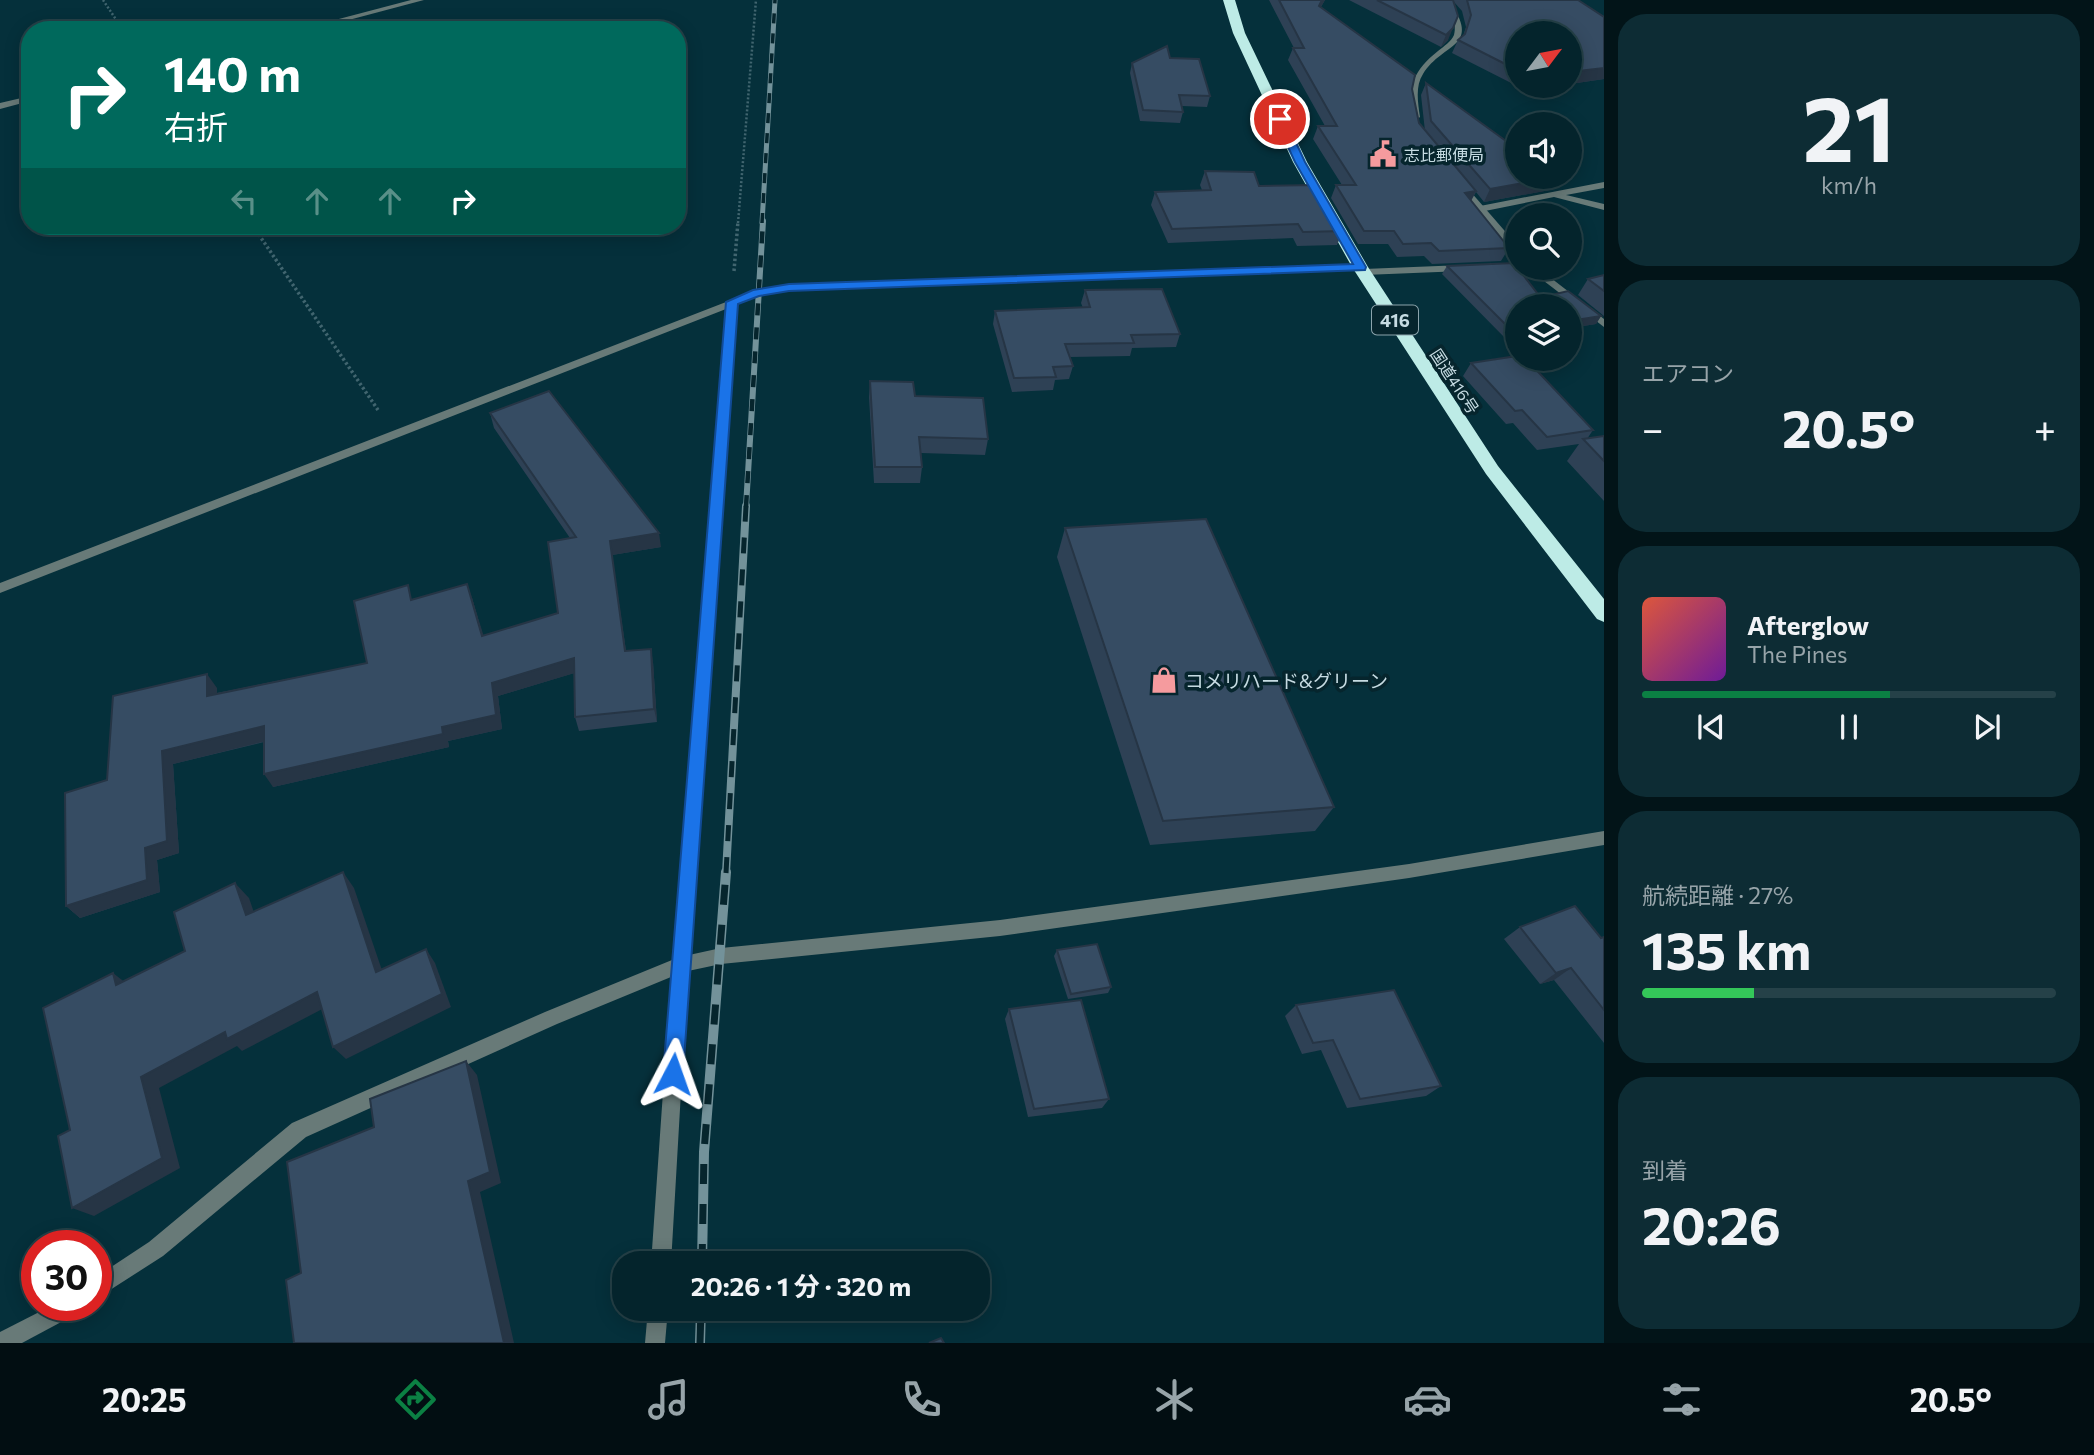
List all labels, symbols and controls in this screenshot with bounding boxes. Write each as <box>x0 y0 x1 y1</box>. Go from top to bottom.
north arrow <box>1505 21 1582 98</box>
map controls <box>1505 21 1582 371</box>
text: 140 m <box>164 42 301 102</box>
icon: right <box>49 49 140 140</box>
text: 21 <box>1803 69 1895 181</box>
pin <box>1250 89 1310 149</box>
icon: arrive <box>1261 100 1299 138</box>
text: 右折 <box>164 106 228 146</box>
button: sound <box>1505 112 1582 189</box>
public building icon: 志比郵便局 <box>1368 139 1398 169</box>
place label: 志比郵便局 <box>1404 145 1484 164</box>
text: km/h <box>1821 171 1877 199</box>
icon: left <box>225 182 263 220</box>
icon: ahead <box>298 182 336 220</box>
icon: ahead <box>371 182 409 220</box>
icon: right <box>444 182 482 220</box>
button: search <box>1505 203 1582 280</box>
button: layers <box>1505 294 1582 371</box>
road number: 416 <box>1372 306 1418 334</box>
street label: 国道416号 <box>1427 345 1483 417</box>
text: エアコン <box>1642 359 1734 387</box>
text: 20.5° <box>1782 395 1915 459</box>
text: − <box>1642 404 1664 451</box>
text: + <box>2034 404 2056 451</box>
text: Afterglow <box>1747 609 1869 640</box>
text: The Pines <box>1747 640 1848 668</box>
shop icon: コメリハード&グリーン <box>1149 665 1179 695</box>
place label: コメリハード&グリーン <box>1185 669 1388 692</box>
icon: previous <box>1692 708 1730 746</box>
icon: pause <box>1830 708 1868 746</box>
icon: next <box>1968 708 2006 746</box>
text: 航続距離 · 27% <box>1642 881 1793 909</box>
text: 135 km <box>1642 917 1811 981</box>
position arrow <box>636 1037 710 1111</box>
text: 到着 <box>1642 1156 1688 1184</box>
text: 20:26 <box>1642 1192 1781 1256</box>
speed limit sign: 30 <box>21 1230 112 1321</box>
text: 20:26 · 1 分 · 320 m <box>691 1270 911 1301</box>
icon: directions <box>391 1375 440 1424</box>
icon: music <box>644 1375 693 1424</box>
icon: phone <box>897 1375 946 1424</box>
icon: climate <box>1150 1375 1199 1424</box>
icon: car <box>1403 1375 1452 1424</box>
icon: filters <box>1657 1375 1706 1424</box>
text: 20:25 <box>102 1379 187 1419</box>
text: 20.5° <box>1910 1379 1992 1419</box>

